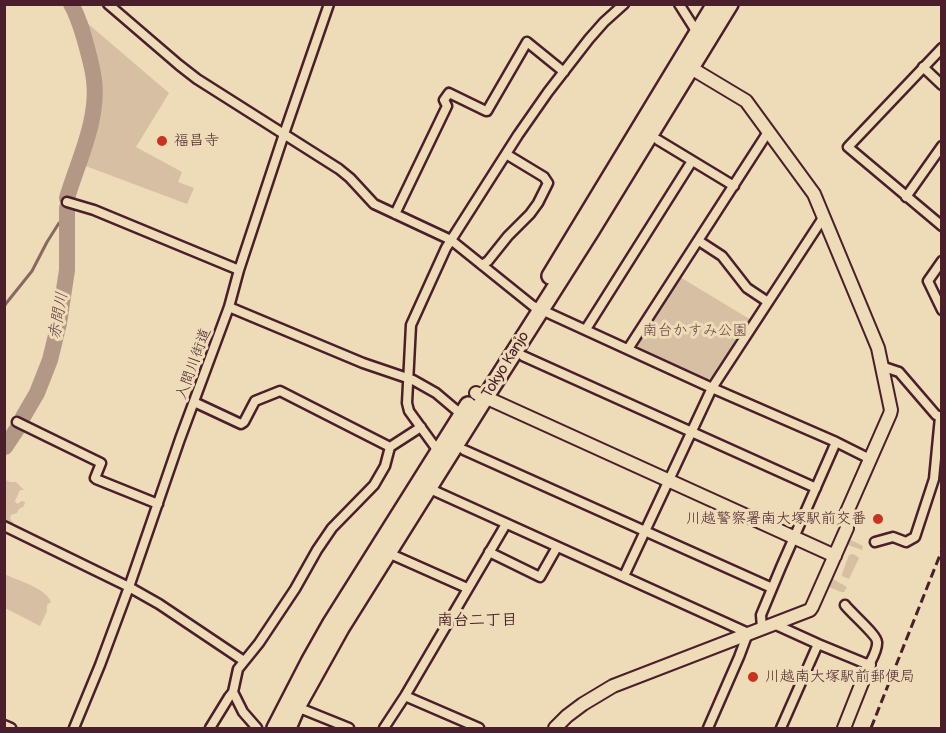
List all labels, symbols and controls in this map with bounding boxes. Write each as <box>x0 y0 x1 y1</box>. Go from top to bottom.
place label: 福昌寺 <box>174 132 219 150</box>
marker: 福昌寺 <box>155 134 169 148</box>
water label: 赤間川 <box>45 291 73 341</box>
park label: 南台かすみ公園 <box>643 322 747 340</box>
street label: 入間川街道 <box>173 326 215 402</box>
street label: Tokyo Kanjo <box>478 328 534 402</box>
place label: 川越警察署南大塚駅前交番 <box>686 510 866 528</box>
marker: 川越警察署南大塚駅前交番 <box>871 512 885 526</box>
district label: 南台二丁目 <box>437 611 517 631</box>
place label: 川越南大塚駅前郵便局 <box>765 668 915 686</box>
marker: 川越南大塚駅前郵便局 <box>746 670 760 684</box>

